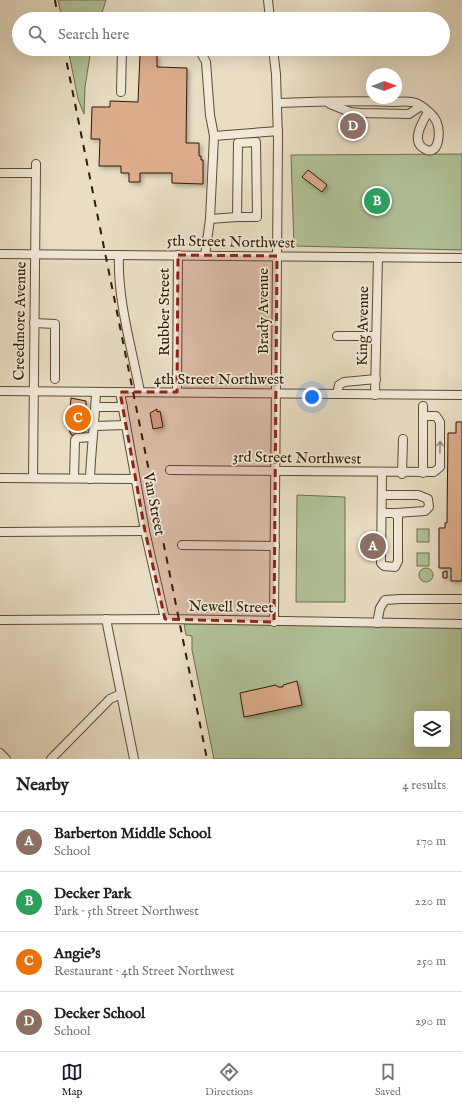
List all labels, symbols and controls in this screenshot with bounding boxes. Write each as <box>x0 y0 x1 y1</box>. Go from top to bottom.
search box <box>12 12 450 56</box>
icon: search <box>26 23 48 45</box>
text: Search here <box>58 25 129 44</box>
north arrow <box>366 68 402 104</box>
pin: D <box>340 111 366 141</box>
pin: B <box>364 186 390 216</box>
street label: 5th Street Northwest <box>167 231 295 253</box>
street label: Creedmore Avenue <box>9 261 31 381</box>
street label: Rubber Street <box>155 268 174 356</box>
street label: Brady Avenue <box>254 268 273 354</box>
street label: King Avenue <box>353 286 373 366</box>
street label: 4th Street Northwest <box>154 370 284 389</box>
your location <box>302 387 322 407</box>
pin: C <box>65 403 91 433</box>
one-way arrow <box>436 441 444 454</box>
street label: 3rd Street Northwest <box>232 447 362 469</box>
street label: Van Street <box>138 470 169 537</box>
pin: A <box>360 531 386 561</box>
street label: Newell Street <box>188 597 274 617</box>
map controls <box>414 711 450 747</box>
button: layers <box>414 711 450 747</box>
text: Nearby <box>16 775 69 796</box>
text: 4 results <box>402 777 446 794</box>
text: Barberton Middle School <box>54 824 211 843</box>
text: A <box>25 833 33 850</box>
text: 170 m <box>416 833 446 850</box>
text: School <box>54 843 91 860</box>
text: Decker Park <box>54 884 132 903</box>
text: B <box>25 893 33 910</box>
text: 220 m <box>415 893 446 910</box>
text: Park · 5th Street Northwest <box>54 903 199 920</box>
text: Angie's <box>54 944 100 963</box>
text: C <box>24 953 34 970</box>
text: 250 m <box>416 953 446 970</box>
text: Restaurant · 4th Street Northwest <box>54 963 234 980</box>
text: Decker School <box>54 1004 145 1023</box>
text: D <box>24 1013 34 1030</box>
text: 290 m <box>415 1013 446 1030</box>
text: School <box>54 1023 91 1040</box>
tab: Map <box>61 1061 83 1099</box>
tab: Directions <box>205 1061 253 1099</box>
tab: Saved <box>375 1061 401 1099</box>

